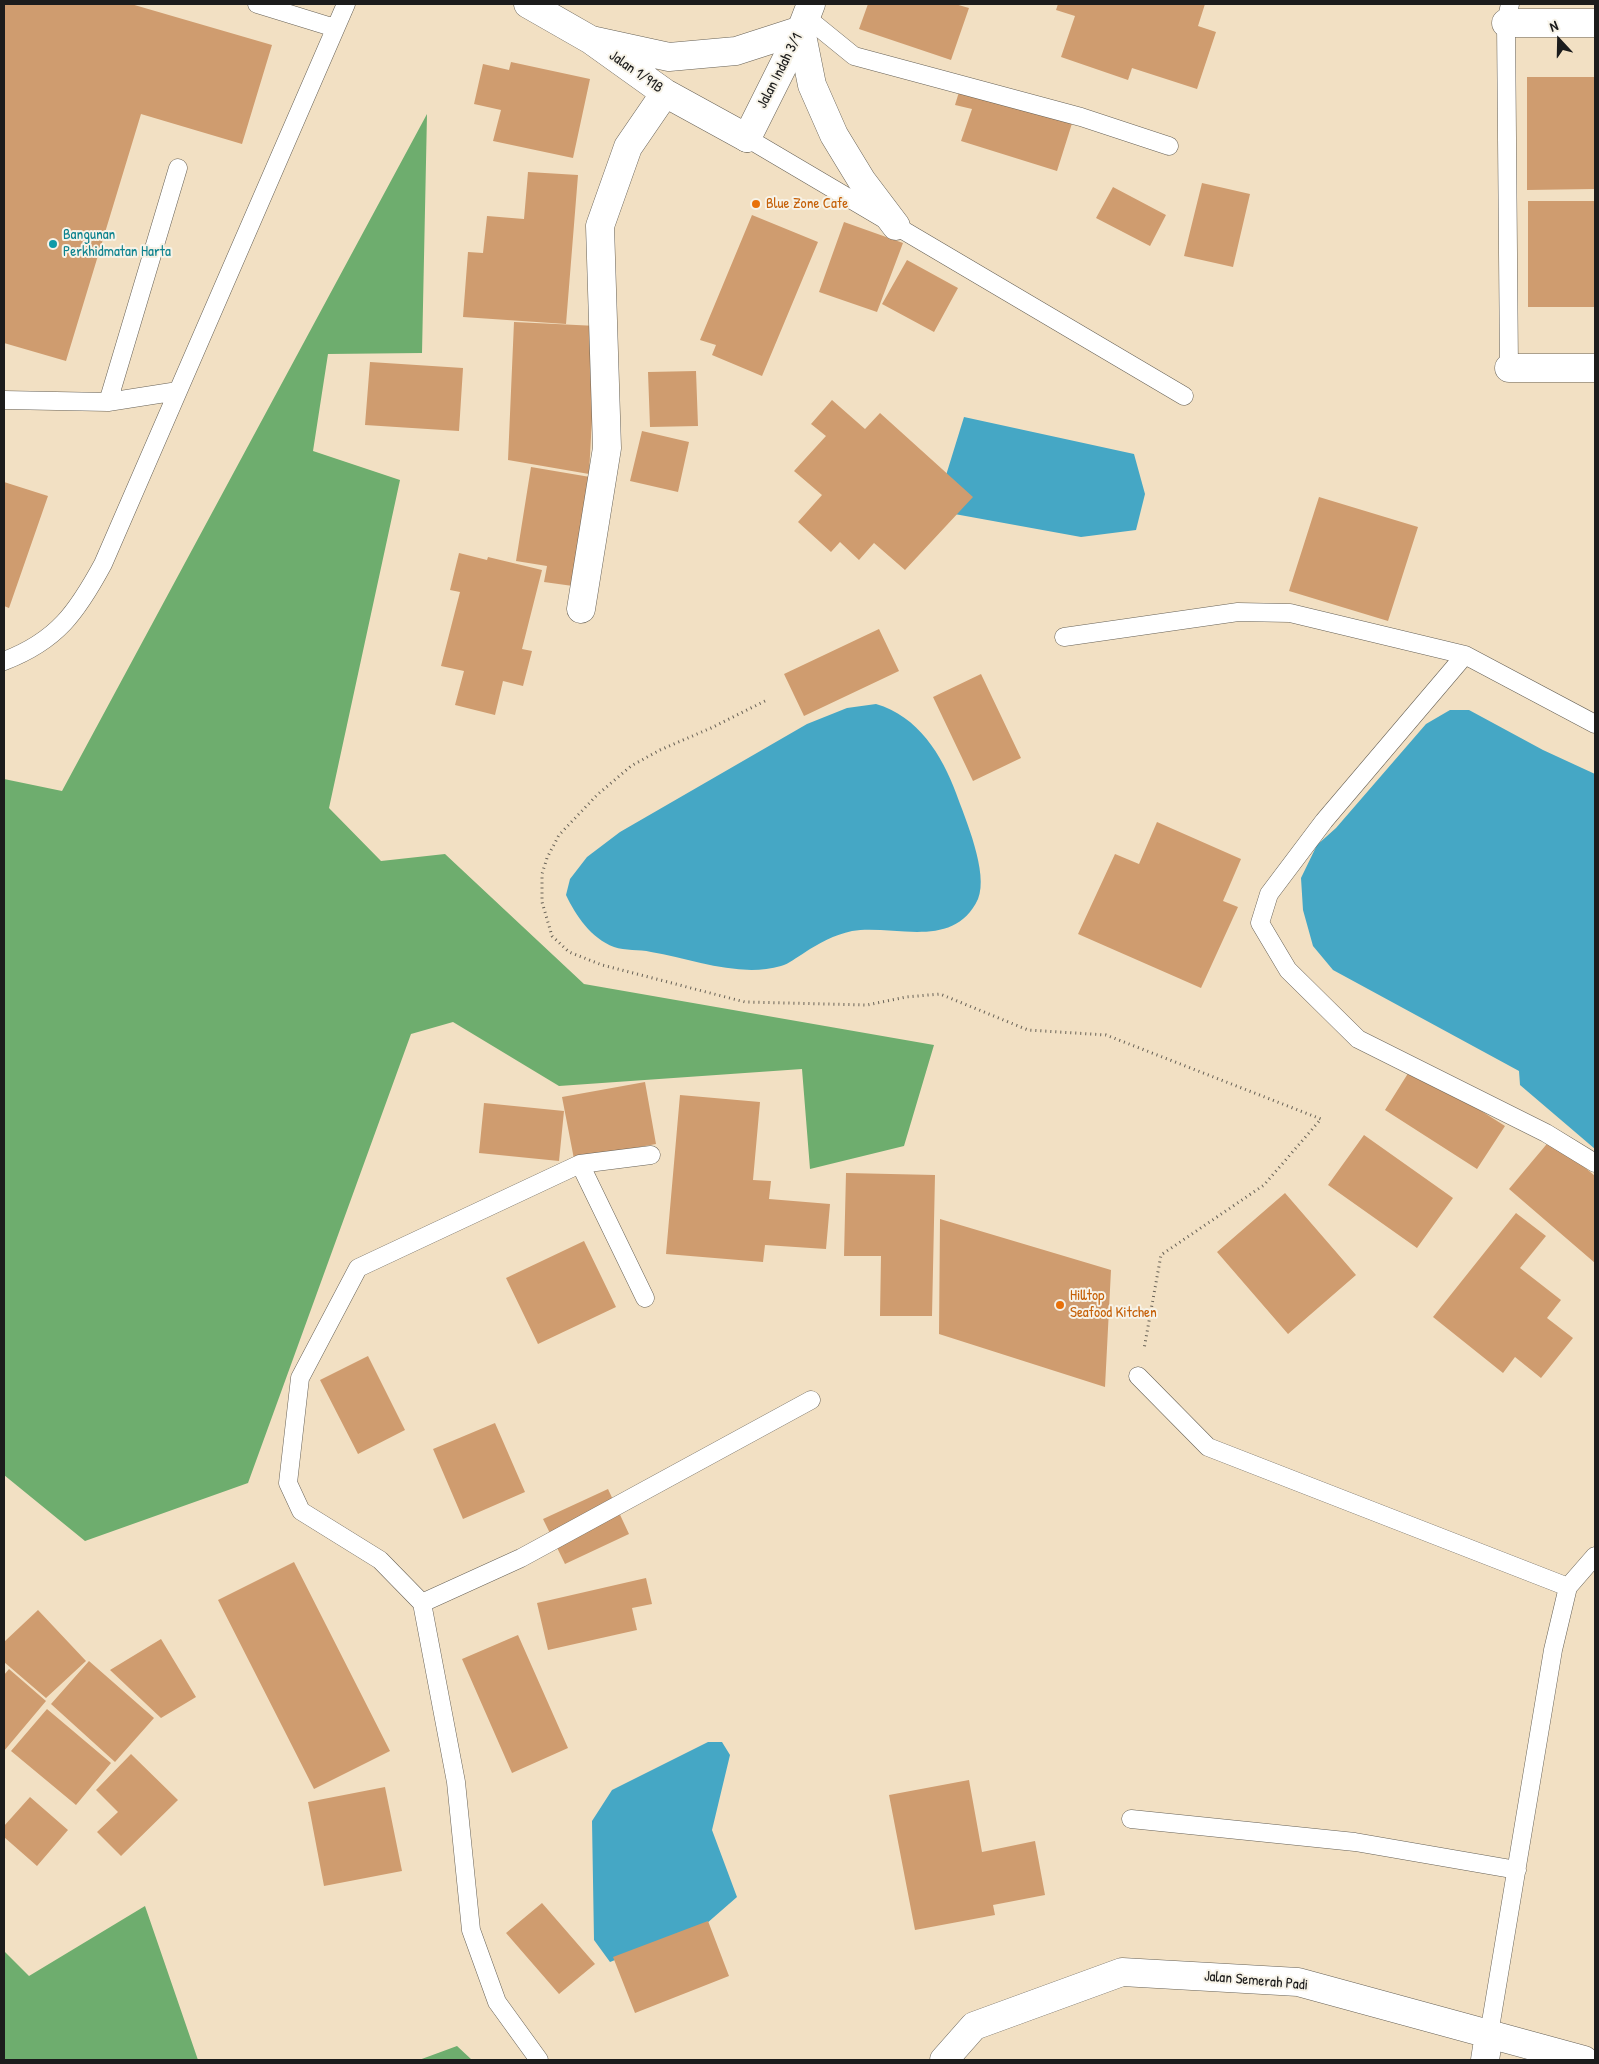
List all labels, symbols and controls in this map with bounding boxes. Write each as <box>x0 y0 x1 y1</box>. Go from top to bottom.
north arrow <box>1534 15 1584 65</box>
text: N <box>1547 15 1560 36</box>
street label: Jalan Indah 3/1 <box>753 30 807 112</box>
street label: Jalan 1/91B <box>605 47 667 97</box>
place label: Blue Zone Cafe <box>766 195 848 213</box>
marker: Blue Zone Cafe <box>750 198 762 210</box>
place label: Bangunan Perkhidmatan Harta <box>63 226 171 261</box>
marker: Bangunan Perkhidmatan Harta <box>47 238 59 250</box>
place label: Hilltop Seafood Kitchen <box>1070 1287 1157 1322</box>
marker: Hilltop Seafood Kitchen <box>1054 1299 1066 1311</box>
street label: Jalan Semerah Padi <box>1203 1967 1309 1995</box>

